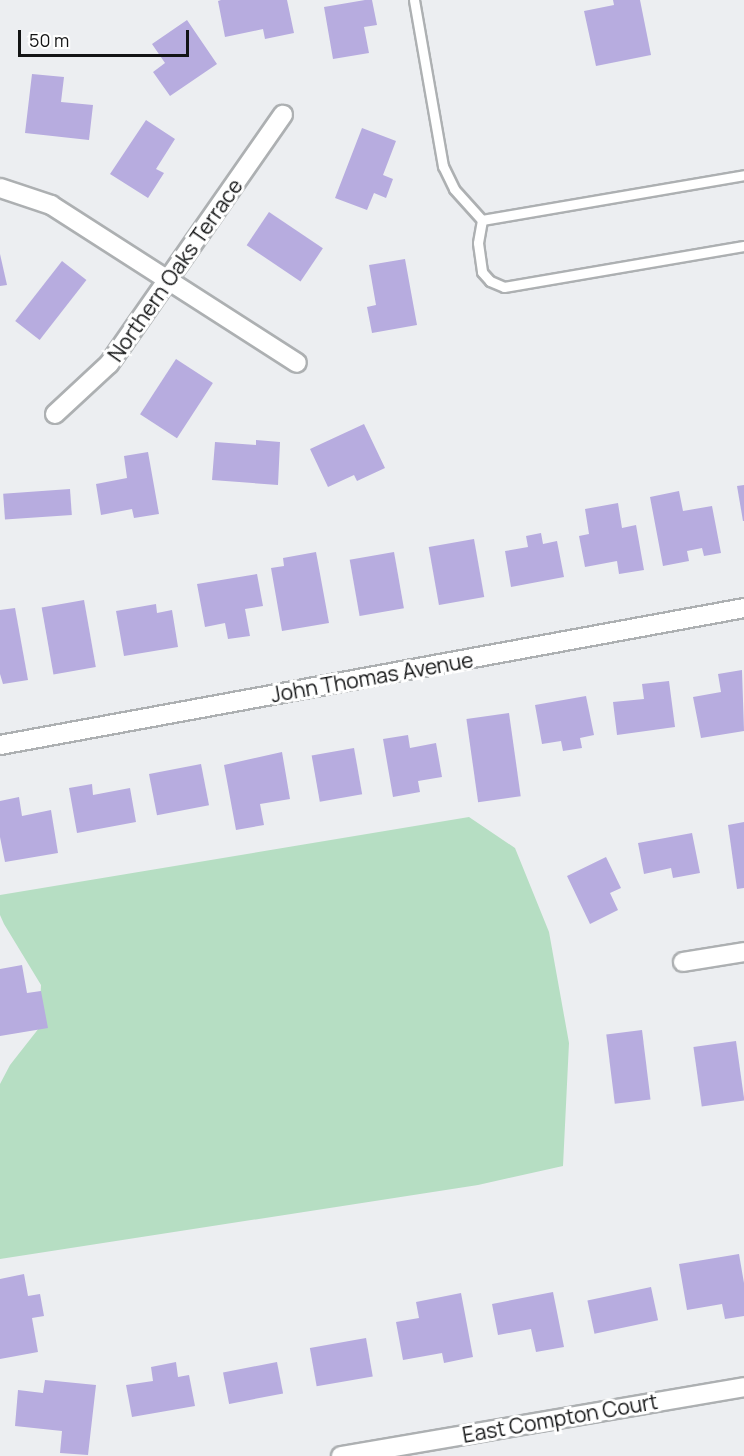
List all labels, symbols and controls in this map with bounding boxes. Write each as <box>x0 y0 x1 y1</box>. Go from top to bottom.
scale bar <box>21 18 192 56</box>
text: 50 m <box>29 28 69 52</box>
street label: Northern Oaks Terrace <box>102 174 248 366</box>
street label: John Thomas Avenue <box>269 647 475 707</box>
street label: East Compton Court <box>460 1388 660 1448</box>

